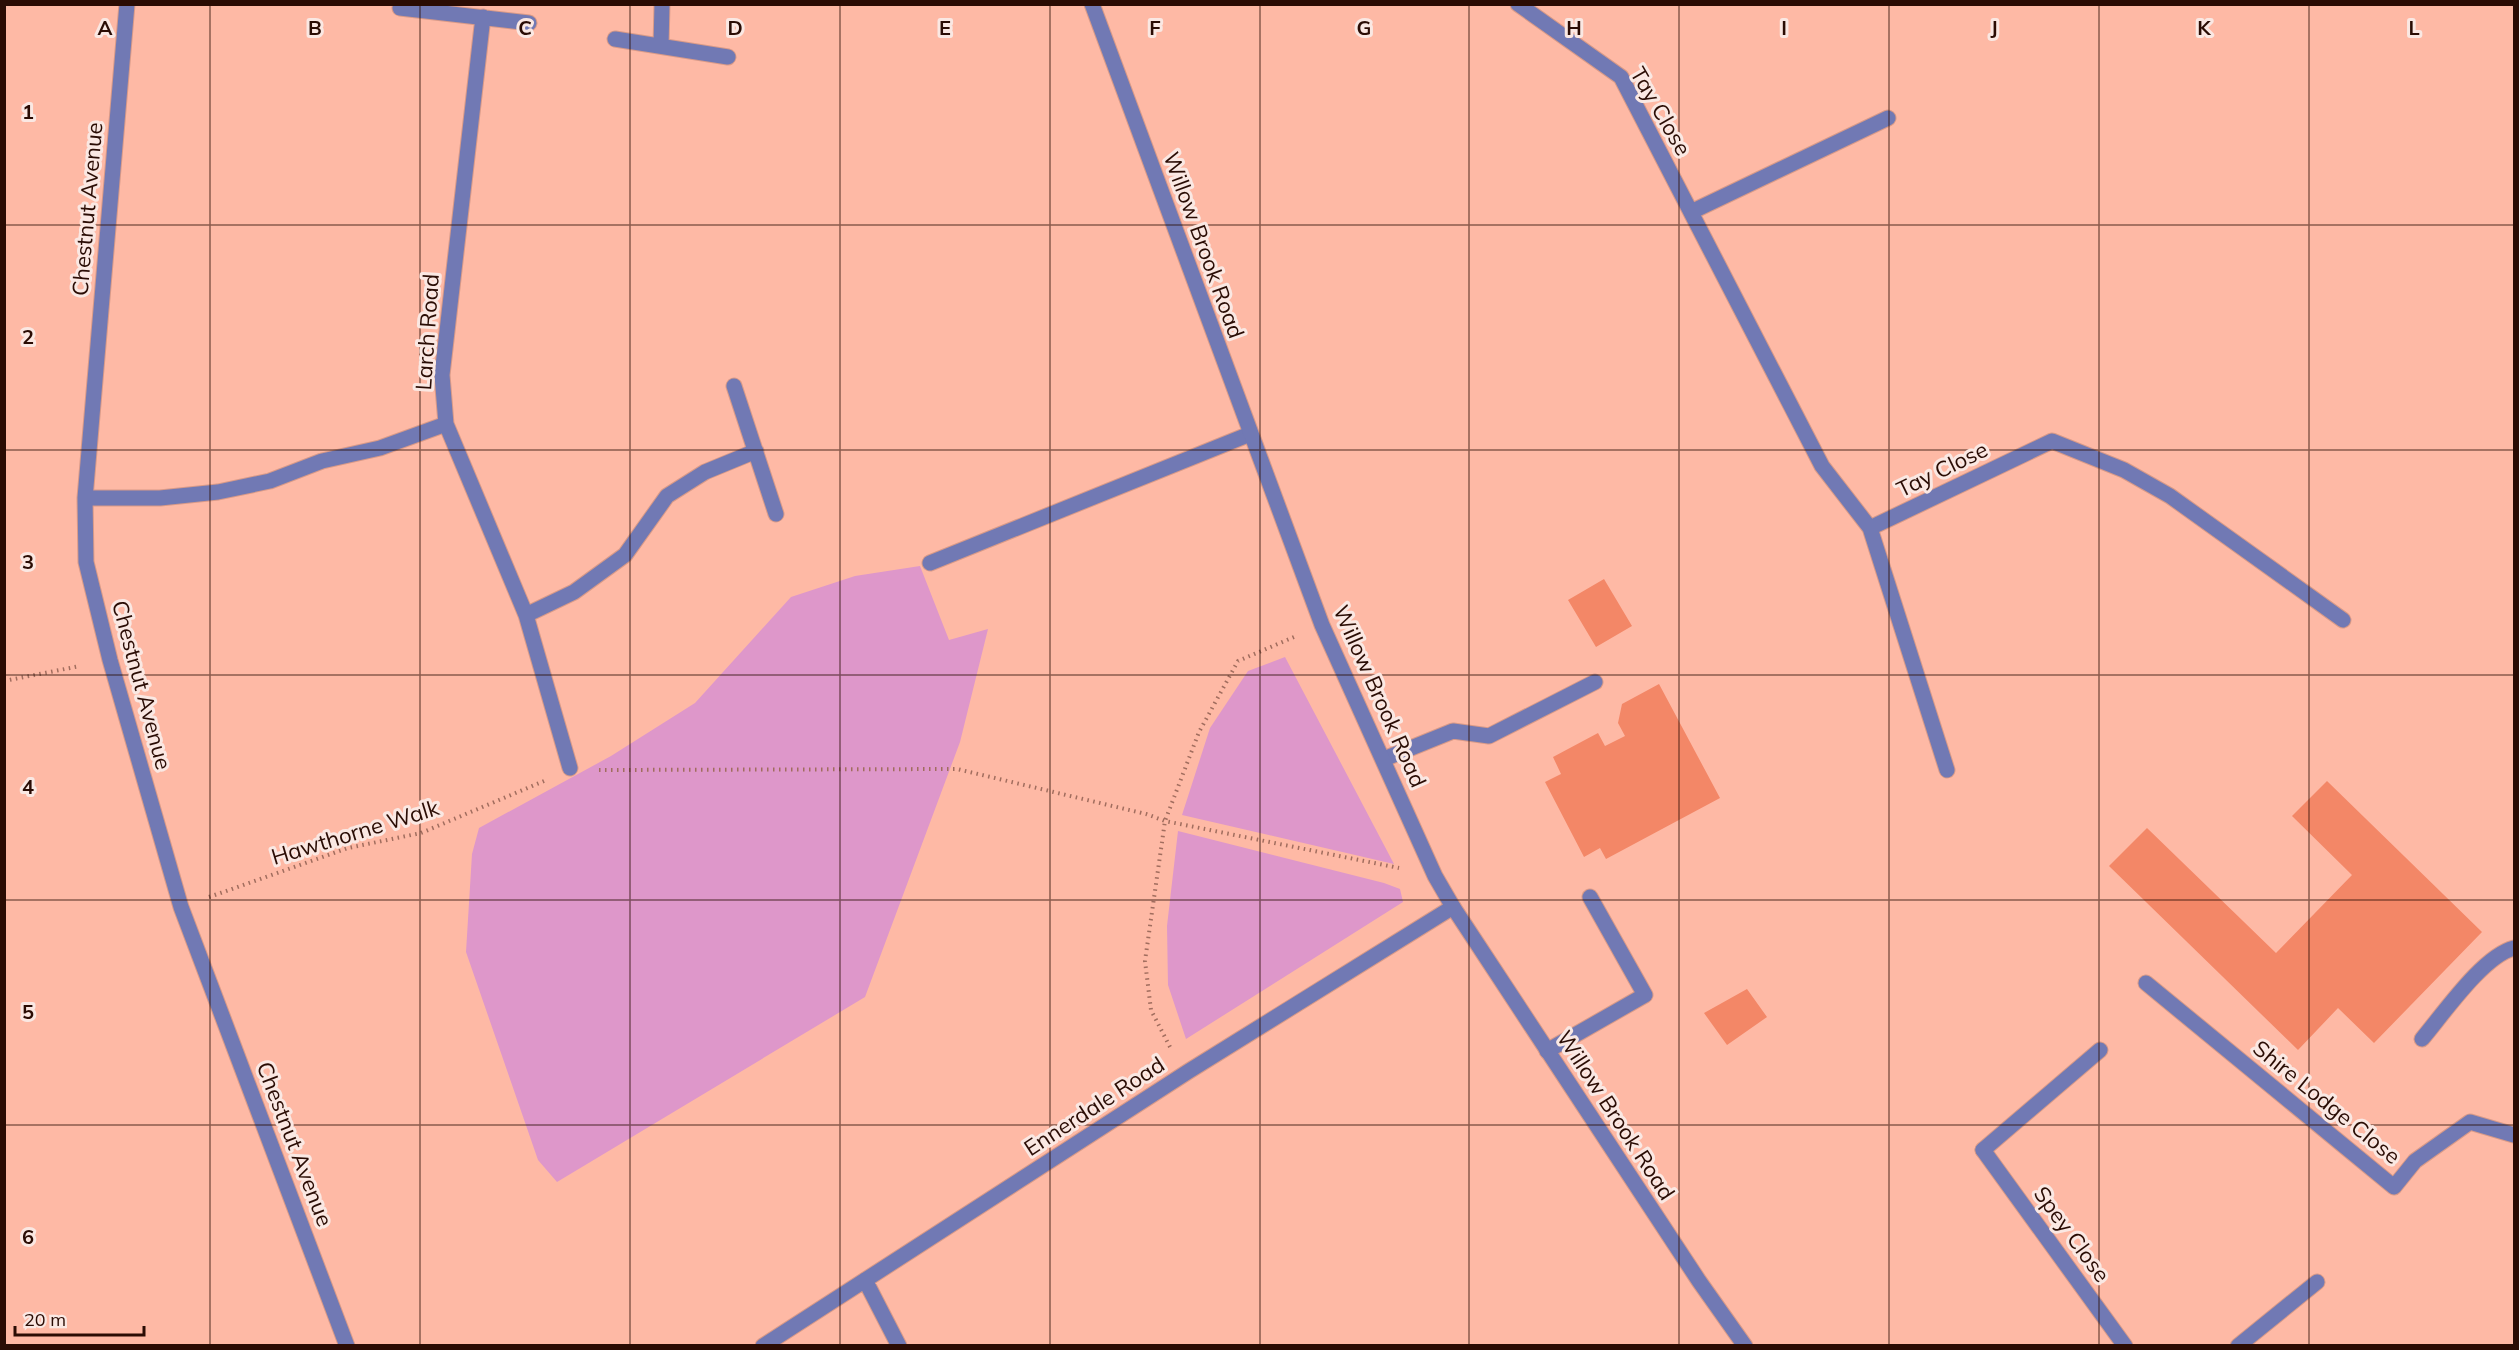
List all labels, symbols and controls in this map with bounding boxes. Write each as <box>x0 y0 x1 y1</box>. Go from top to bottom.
text: A <box>98 15 113 40</box>
text: B <box>308 15 322 40</box>
text: C <box>518 15 532 40</box>
text: D <box>727 15 743 40</box>
text: E <box>939 15 951 40</box>
text: F <box>1149 15 1161 40</box>
text: G <box>1357 15 1371 40</box>
text: H <box>1566 15 1582 40</box>
text: I <box>1781 15 1787 40</box>
text: J <box>1990 15 1998 40</box>
text: K <box>2197 15 2211 40</box>
text: L <box>2408 15 2420 40</box>
street label: Tay Close <box>1624 62 1698 160</box>
text: 1 <box>22 99 34 124</box>
street label: Chestnut Avenue <box>65 121 109 297</box>
street label: Willow Brook Road <box>1157 148 1251 342</box>
street label: Larch Road <box>409 273 445 391</box>
text: 2 <box>22 324 34 349</box>
street label: Tay Close <box>1892 435 1992 503</box>
text: 3 <box>22 549 34 574</box>
street label: Chestnut Avenue <box>106 597 178 773</box>
street label: Willow Brook Road <box>1327 601 1433 791</box>
text: 4 <box>22 774 34 799</box>
street label: Hawthorne Walk <box>268 793 443 871</box>
text: 5 <box>22 999 34 1024</box>
street label: Willow Brook Road <box>1551 1025 1681 1205</box>
street label: Shire Lodge Close <box>2248 1034 2406 1170</box>
street label: Ennerdale Road <box>1019 1050 1169 1162</box>
street label: Chestnut Avenue <box>251 1058 339 1230</box>
street label: Spey Close <box>2028 1181 2116 1287</box>
text: 6 <box>22 1224 34 1249</box>
scale bar <box>15 1299 144 1337</box>
text: 20 m <box>24 1308 66 1331</box>

